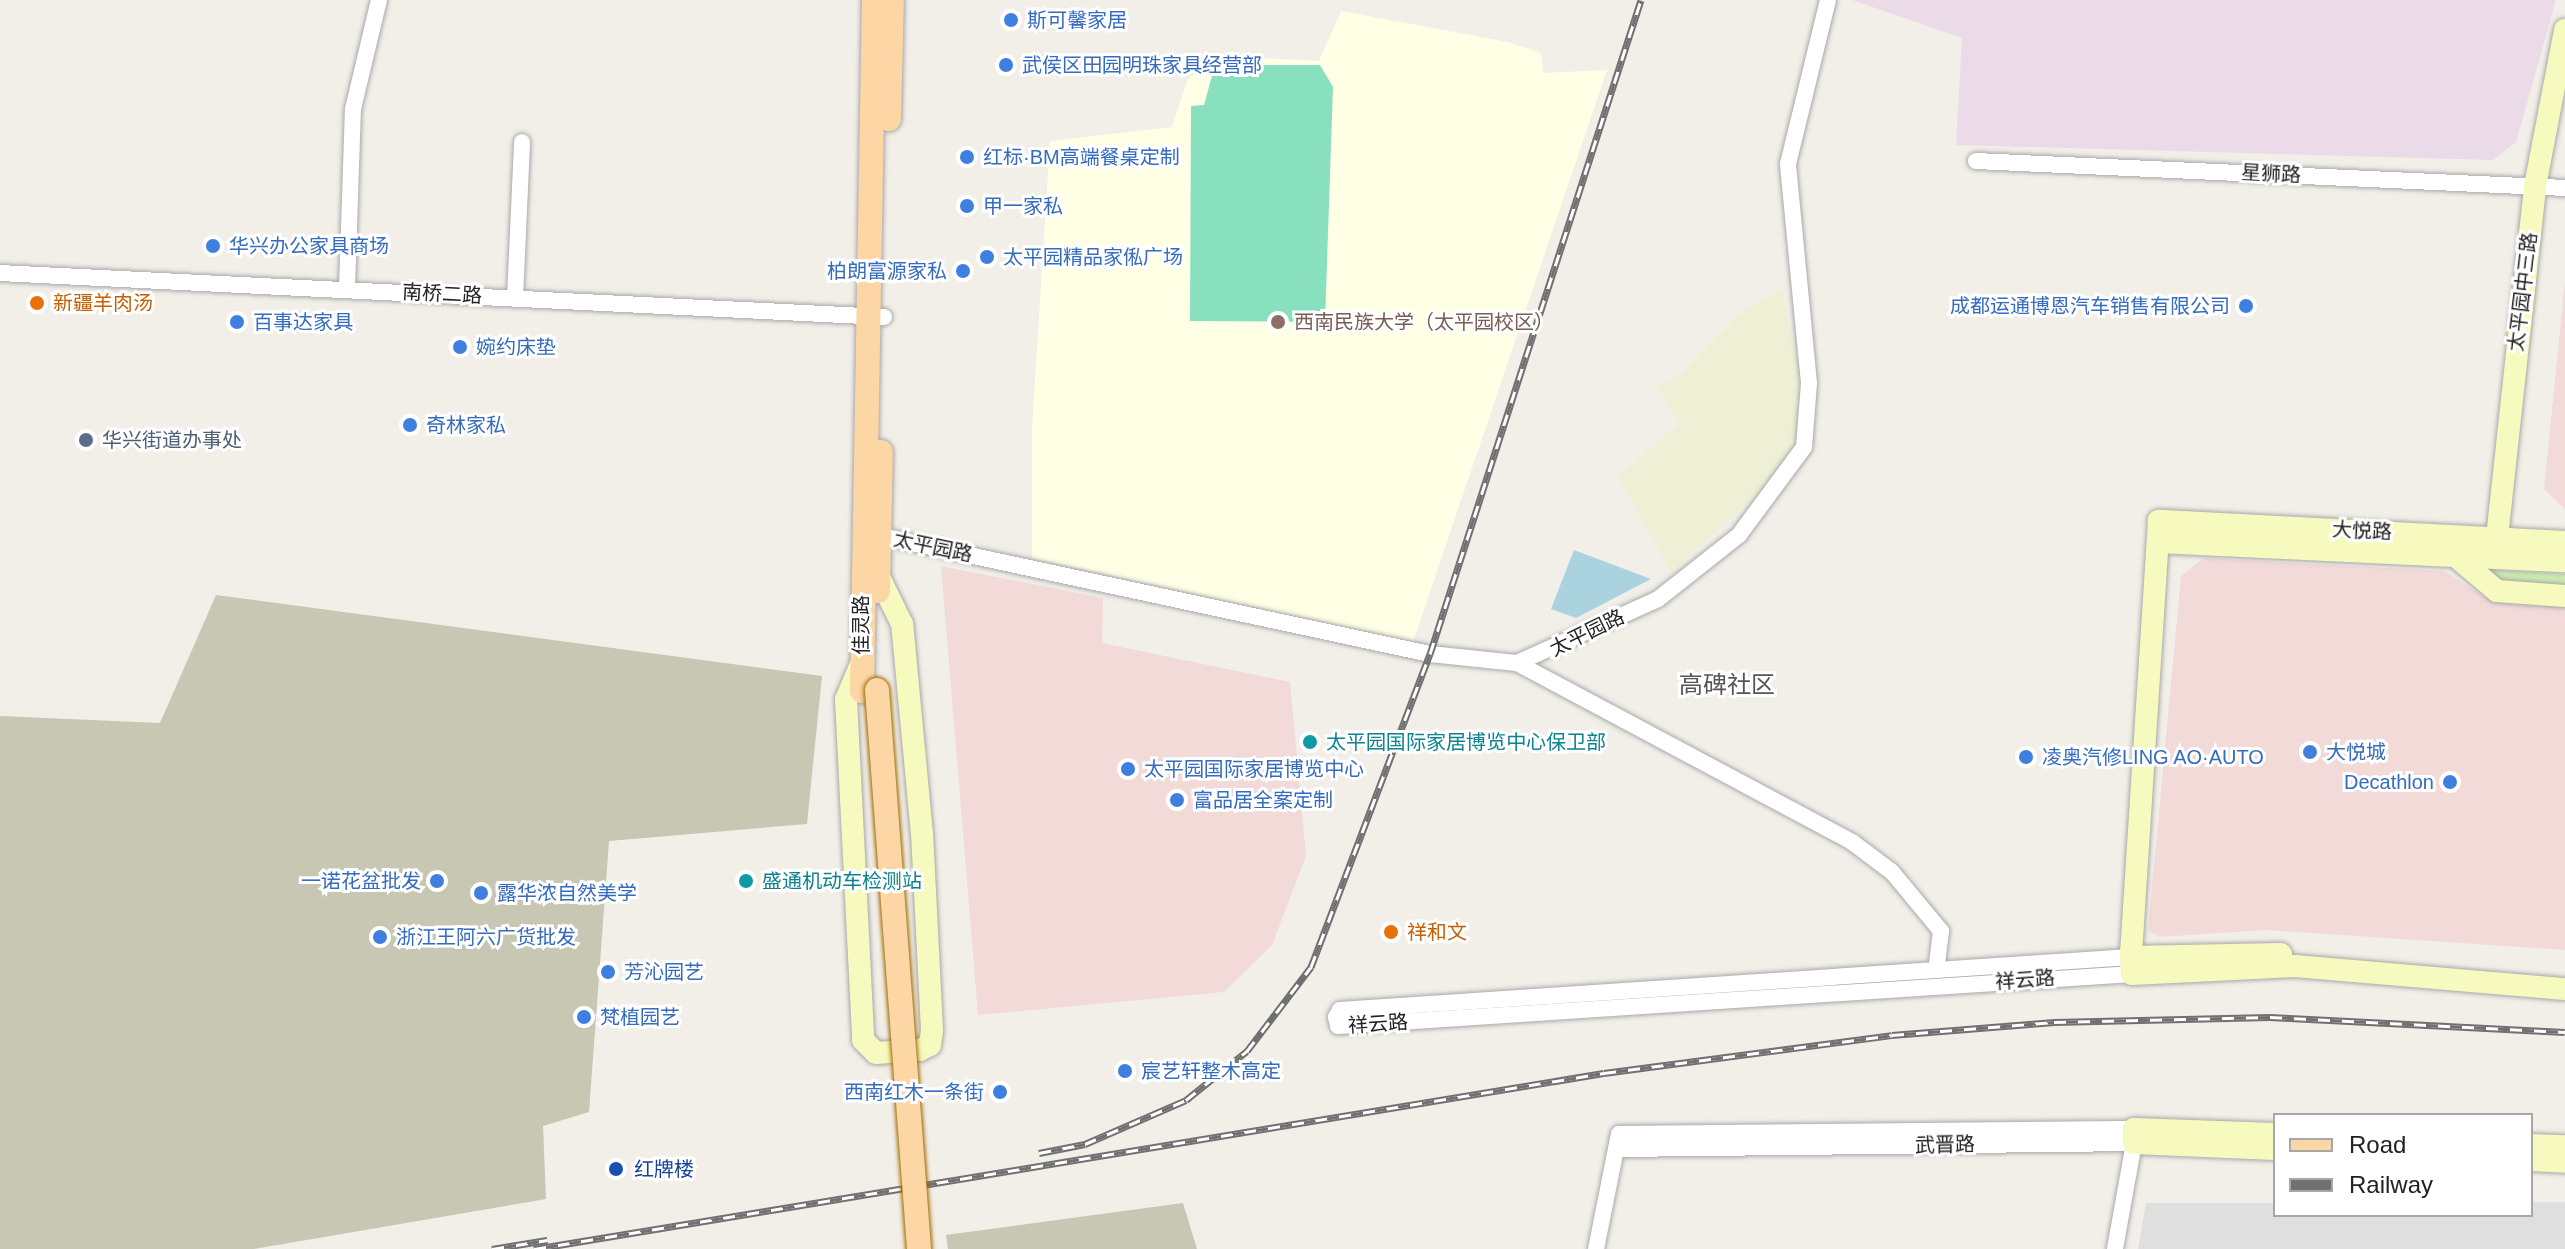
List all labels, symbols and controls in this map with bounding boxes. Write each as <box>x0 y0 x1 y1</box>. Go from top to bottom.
place label: 斯可馨家居 <box>1027 8 1127 32</box>
marker: 斯可馨家居 <box>1002 11 1020 29</box>
place label: 武侯区田园明珠家具经营部 <box>1022 53 1262 77</box>
marker: 武侯区田园明珠家具经营部 <box>997 56 1015 74</box>
place label: 红标·BM高端餐桌定制 <box>983 145 1180 169</box>
marker: 红标·BM高端餐桌定制 <box>958 148 976 166</box>
street label: 星狮路 <box>2240 160 2302 188</box>
place label: 甲一家私 <box>983 194 1063 218</box>
marker: 甲一家私 <box>958 197 976 215</box>
street label: 太平园中三路 <box>2504 231 2542 353</box>
place label: 华兴办公家具商场 <box>229 234 389 258</box>
marker: 华兴办公家具商场 <box>204 237 222 255</box>
place label: 太平园精品家俬广场 <box>1003 245 1183 269</box>
marker: 太平园精品家俬广场 <box>978 248 996 266</box>
place label: 柏朗富源家私 <box>827 259 947 283</box>
marker: 柏朗富源家私 <box>954 262 972 280</box>
street label: 南桥二路 <box>401 280 483 308</box>
place label: 新疆羊肉汤 <box>53 291 153 315</box>
marker: 新疆羊肉汤 <box>28 294 46 312</box>
place label: 成都运通博恩汽车销售有限公司 <box>1950 294 2230 318</box>
marker: 成都运通博恩汽车销售有限公司 <box>2237 297 2255 315</box>
place label: 百事达家具 <box>253 310 353 334</box>
place label: 西南民族大学（太平园校区） <box>1294 310 1554 334</box>
marker: 百事达家具 <box>228 313 246 331</box>
marker: 西南民族大学（太平园校区） <box>1269 313 1287 331</box>
place label: 婉约床垫 <box>476 335 556 359</box>
marker: 婉约床垫 <box>451 338 469 356</box>
place label: 奇林家私 <box>426 413 506 437</box>
marker: 奇林家私 <box>401 416 419 434</box>
place label: 华兴街道办事处 <box>102 428 242 452</box>
marker: 华兴街道办事处 <box>77 431 95 449</box>
street label: 大悦路 <box>2331 517 2393 545</box>
street label: 太平园路 <box>891 527 975 567</box>
street label: 佳灵路 <box>849 595 873 655</box>
street label: 太平园路 <box>1546 605 1628 661</box>
district label: 高碑社区 <box>1679 671 1775 699</box>
place label: 太平园国际家居博览中心保卫部 <box>1326 730 1606 754</box>
marker: 太平园国际家居博览中心保卫部 <box>1301 733 1319 751</box>
place label: 大悦城 <box>2326 740 2386 764</box>
marker: 大悦城 <box>2301 743 2319 761</box>
place label: 凌奥汽修LING AO·AUTO <box>2042 745 2265 769</box>
marker: 凌奥汽修LING AO·AUTO <box>2017 748 2035 766</box>
place label: 太平园国际家居博览中心 <box>1144 757 1364 781</box>
marker: 太平园国际家居博览中心 <box>1119 760 1137 778</box>
place label: Decathlon <box>2344 770 2434 794</box>
marker: Decathlon <box>2441 773 2459 791</box>
place label: 富品居全案定制 <box>1193 788 1333 812</box>
marker: 富品居全案定制 <box>1168 791 1186 809</box>
place label: 一诺花盆批发 <box>301 869 421 893</box>
place label: 盛通机动车检测站 <box>762 869 922 893</box>
marker: 一诺花盆批发 <box>428 872 446 890</box>
marker: 盛通机动车检测站 <box>737 872 755 890</box>
place label: 露华浓自然美学 <box>497 881 637 905</box>
marker: 露华浓自然美学 <box>472 884 490 902</box>
place label: 祥和文 <box>1407 920 1467 944</box>
marker: 祥和文 <box>1382 923 1400 941</box>
place label: 浙江王阿六广货批发 <box>396 925 576 949</box>
marker: 浙江王阿六广货批发 <box>371 928 389 946</box>
place label: 芳沁园艺 <box>624 960 704 984</box>
marker: 芳沁园艺 <box>599 963 617 981</box>
street label: 祥云路 <box>1994 966 2056 994</box>
place label: 梵植园艺 <box>600 1005 680 1029</box>
marker: 梵植园艺 <box>575 1008 593 1026</box>
street label: 祥云路 <box>1347 1010 1409 1038</box>
place label: 宸艺轩整木高定 <box>1141 1059 1281 1083</box>
marker: 宸艺轩整木高定 <box>1116 1062 1134 1080</box>
place label: 西南红木一条街 <box>844 1080 984 1104</box>
marker: 西南红木一条街 <box>991 1083 1009 1101</box>
legend <box>2273 1113 2533 1217</box>
text: Road <box>2349 1131 2406 1158</box>
street label: 武晋路 <box>1915 1132 1975 1158</box>
place label: 红牌楼 <box>634 1157 694 1181</box>
marker: 红牌楼 <box>605 1158 627 1180</box>
text: Railway <box>2349 1171 2433 1198</box>

